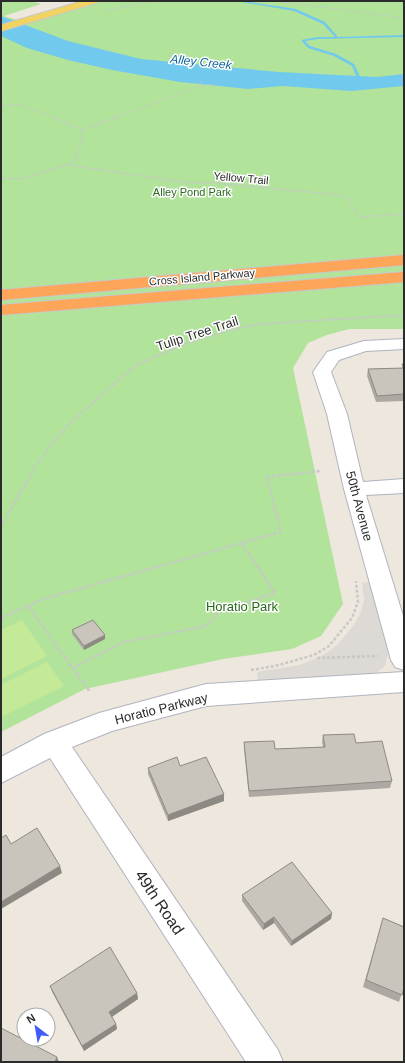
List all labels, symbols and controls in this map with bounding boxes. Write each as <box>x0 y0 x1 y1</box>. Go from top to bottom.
water label: Alley Creek <box>169 52 233 72</box>
street label: Yellow Trail <box>213 170 269 186</box>
park label: Alley Pond Park <box>153 186 232 198</box>
street label: Cross Island Parkway <box>148 266 256 288</box>
street label: Tulip Tree Trail <box>154 313 240 354</box>
street label: 50th Avenue <box>343 469 376 543</box>
park label: Horatio Park <box>206 599 279 614</box>
street label: Horatio Parkway <box>113 690 210 727</box>
street label: 49th Road <box>132 867 187 938</box>
north arrow <box>16 1007 56 1047</box>
text: N <box>24 1011 37 1026</box>

